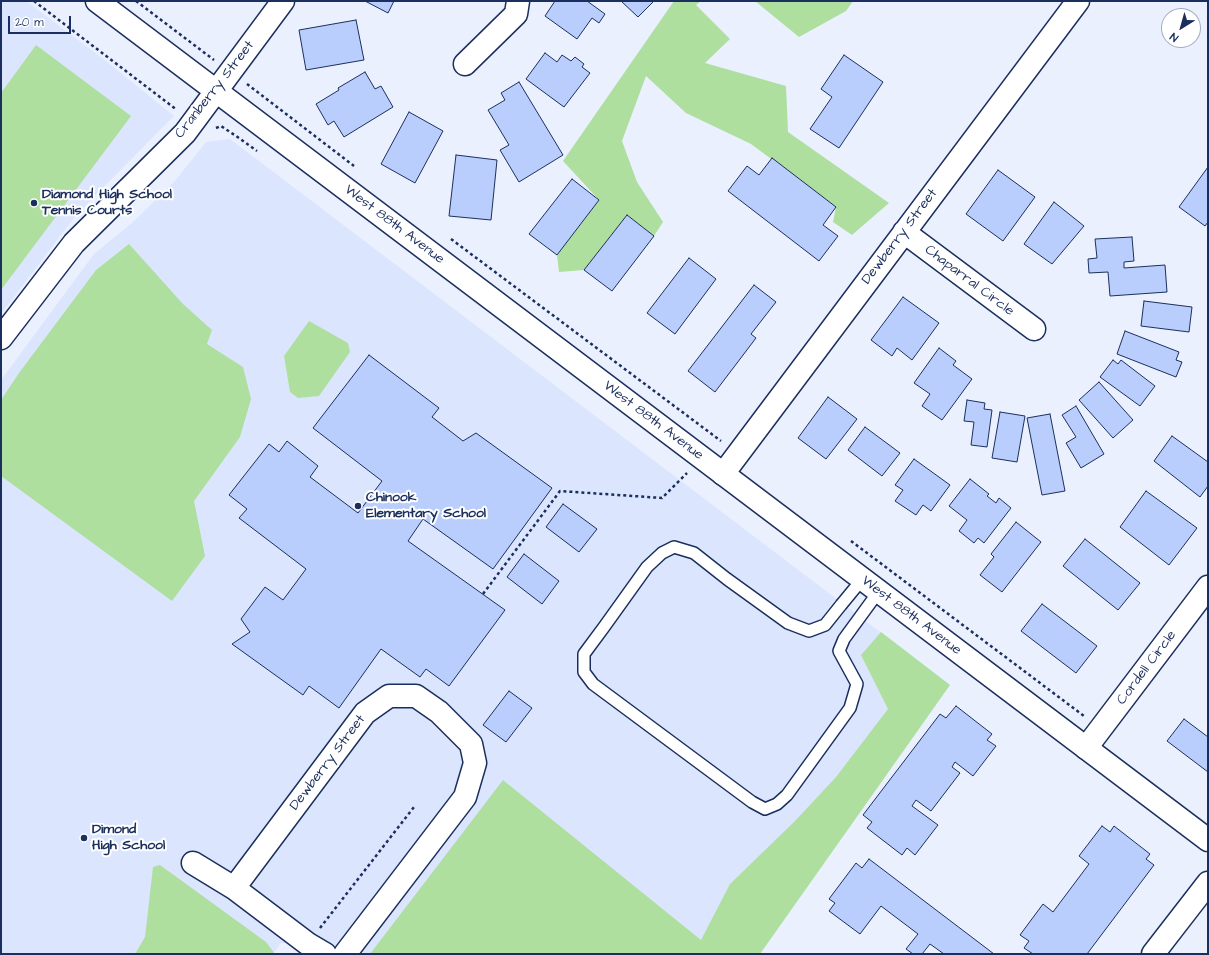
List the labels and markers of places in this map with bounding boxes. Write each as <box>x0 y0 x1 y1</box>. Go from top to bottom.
place label: Diamond High School Tennis Courts <box>42 187 172 220</box>
marker: Diamond High School Tennis Courts <box>29 198 39 208</box>
place label: Chinook Elementary School <box>366 490 486 522</box>
marker: Chinook Elementary School <box>353 501 363 511</box>
place label: Dimond High School <box>92 822 165 854</box>
marker: Dimond High School <box>79 833 89 843</box>

